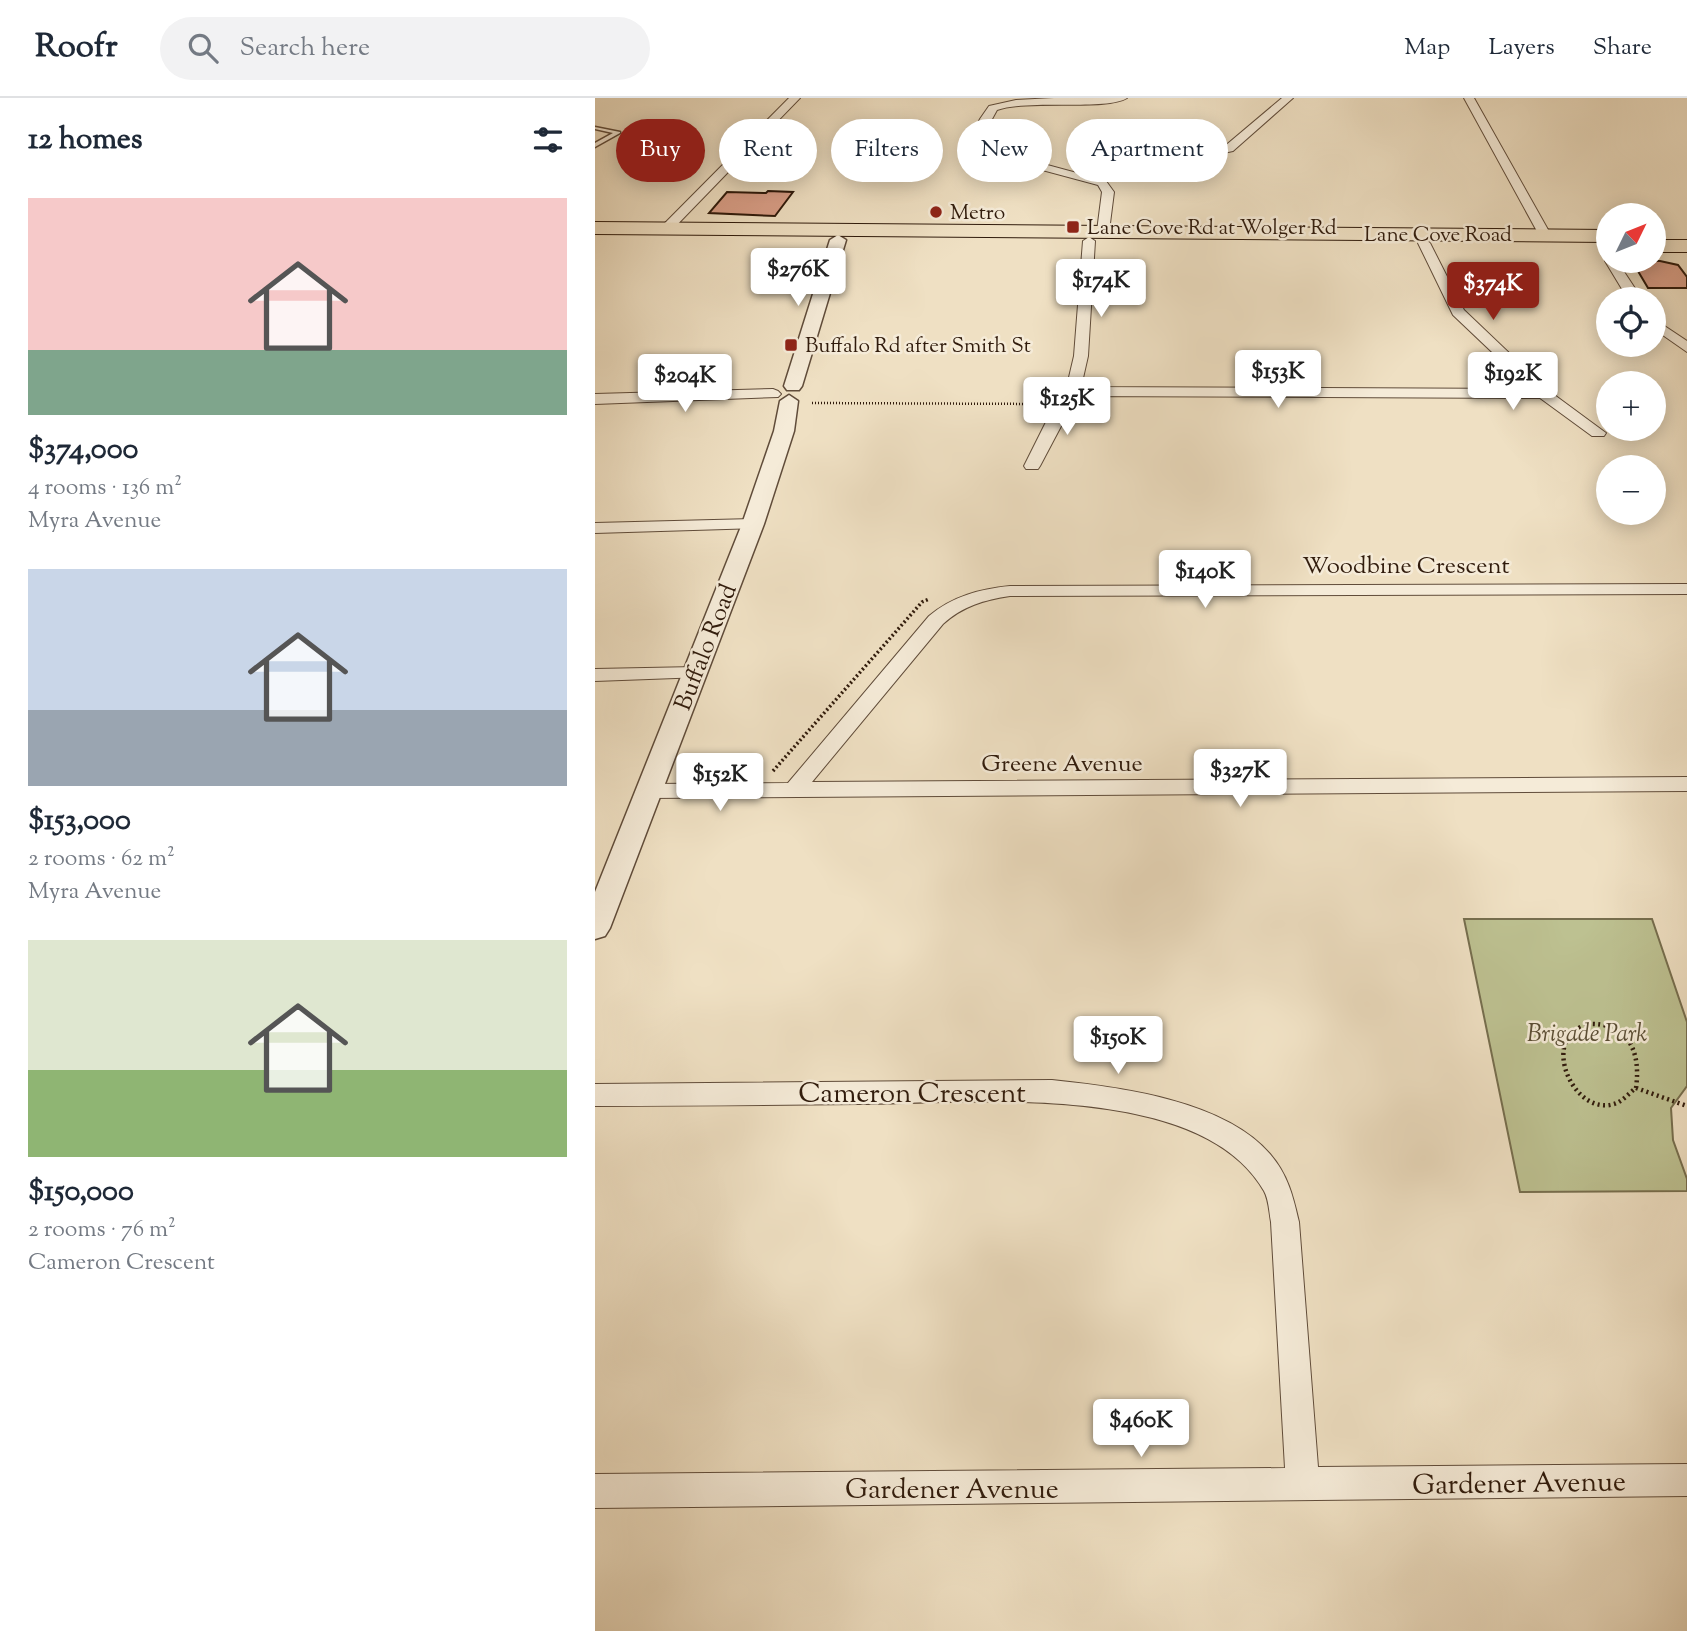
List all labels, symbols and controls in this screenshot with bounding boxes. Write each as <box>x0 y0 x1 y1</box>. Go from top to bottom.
search box <box>160 17 650 80</box>
text: Roofr <box>35 24 118 72</box>
icon: search <box>184 29 222 67</box>
text: Search here <box>240 30 370 67</box>
text: Map <box>1404 31 1450 65</box>
text: Layers <box>1488 31 1555 65</box>
text: Share <box>1593 31 1652 65</box>
text: 12 homes <box>28 119 143 162</box>
chip: Buy <box>616 119 705 182</box>
chip: Rent <box>719 119 817 182</box>
chip: Filters <box>831 119 943 182</box>
chip: New <box>957 119 1052 182</box>
chip: Apartment <box>1066 119 1228 182</box>
icon: filters <box>529 121 567 159</box>
place label: Metro <box>950 199 1005 229</box>
north arrow <box>1596 203 1666 273</box>
map controls <box>1596 203 1666 525</box>
marker: Metro <box>928 204 944 220</box>
place label: Lane Cove Rd at Wolger Rd <box>1087 214 1337 244</box>
marker: Lane Cove Rd at Wolger Rd <box>1065 219 1081 235</box>
street label: Lane Cove Road <box>1364 221 1512 251</box>
icon: home <box>235 243 361 369</box>
pin: $276K <box>749 248 847 308</box>
text: $276K <box>767 254 829 287</box>
pin: $174K <box>1052 260 1150 319</box>
pin: $374K <box>1444 262 1542 322</box>
text: $174K <box>1072 265 1130 298</box>
text: $374K <box>1463 268 1523 301</box>
button: locate <box>1596 287 1666 357</box>
place label: Buffalo Rd after Smith St <box>805 332 1031 362</box>
marker: Buffalo Rd after Smith St <box>783 337 799 353</box>
pin: $153K <box>1229 350 1327 410</box>
pin: $192K <box>1464 352 1562 412</box>
pin: $204K <box>636 354 734 414</box>
text: $153K <box>1251 356 1305 389</box>
text: $192K <box>1484 358 1542 391</box>
text: $204K <box>654 360 716 393</box>
button: + <box>1596 371 1666 441</box>
pin: $125K <box>1018 378 1116 437</box>
text: $125K <box>1039 383 1095 416</box>
text: $374,000 <box>28 429 138 472</box>
button: − <box>1596 455 1666 525</box>
text: 4 rooms · 136 m² <box>28 472 182 505</box>
text: Myra Avenue <box>28 505 161 538</box>
pin: $140K <box>1156 550 1254 610</box>
street label: Woodbine Crescent <box>1302 550 1510 584</box>
text: $140K <box>1175 556 1235 589</box>
street label: Buffalo Road <box>667 579 747 716</box>
icon: home <box>235 614 361 740</box>
street label: Greene Avenue <box>981 748 1143 782</box>
pin: $327K <box>1191 750 1289 809</box>
pin: $152K <box>671 754 769 813</box>
text: $327K <box>1210 755 1270 788</box>
text: $152K <box>692 759 748 792</box>
text: $153,000 <box>28 800 131 843</box>
text: 2 rooms · 62 m² <box>28 843 175 876</box>
text: Myra Avenue <box>28 876 161 909</box>
icon: home <box>235 985 361 1111</box>
pin: $150K <box>1069 1016 1167 1076</box>
park label: Brigade Park <box>1527 1018 1647 1052</box>
text: $150K <box>1090 1022 1146 1055</box>
street label: Cameron Crescent <box>798 1075 1026 1115</box>
text: $150,000 <box>28 1171 134 1214</box>
text: 2 rooms · 76 m² <box>28 1214 176 1247</box>
text: Cameron Crescent <box>28 1247 215 1280</box>
pin: $460K <box>1092 1400 1190 1459</box>
text: $460K <box>1109 1405 1173 1438</box>
street label: Gardener Avenue <box>1412 1463 1626 1507</box>
street label: Gardener Avenue <box>845 1471 1059 1511</box>

